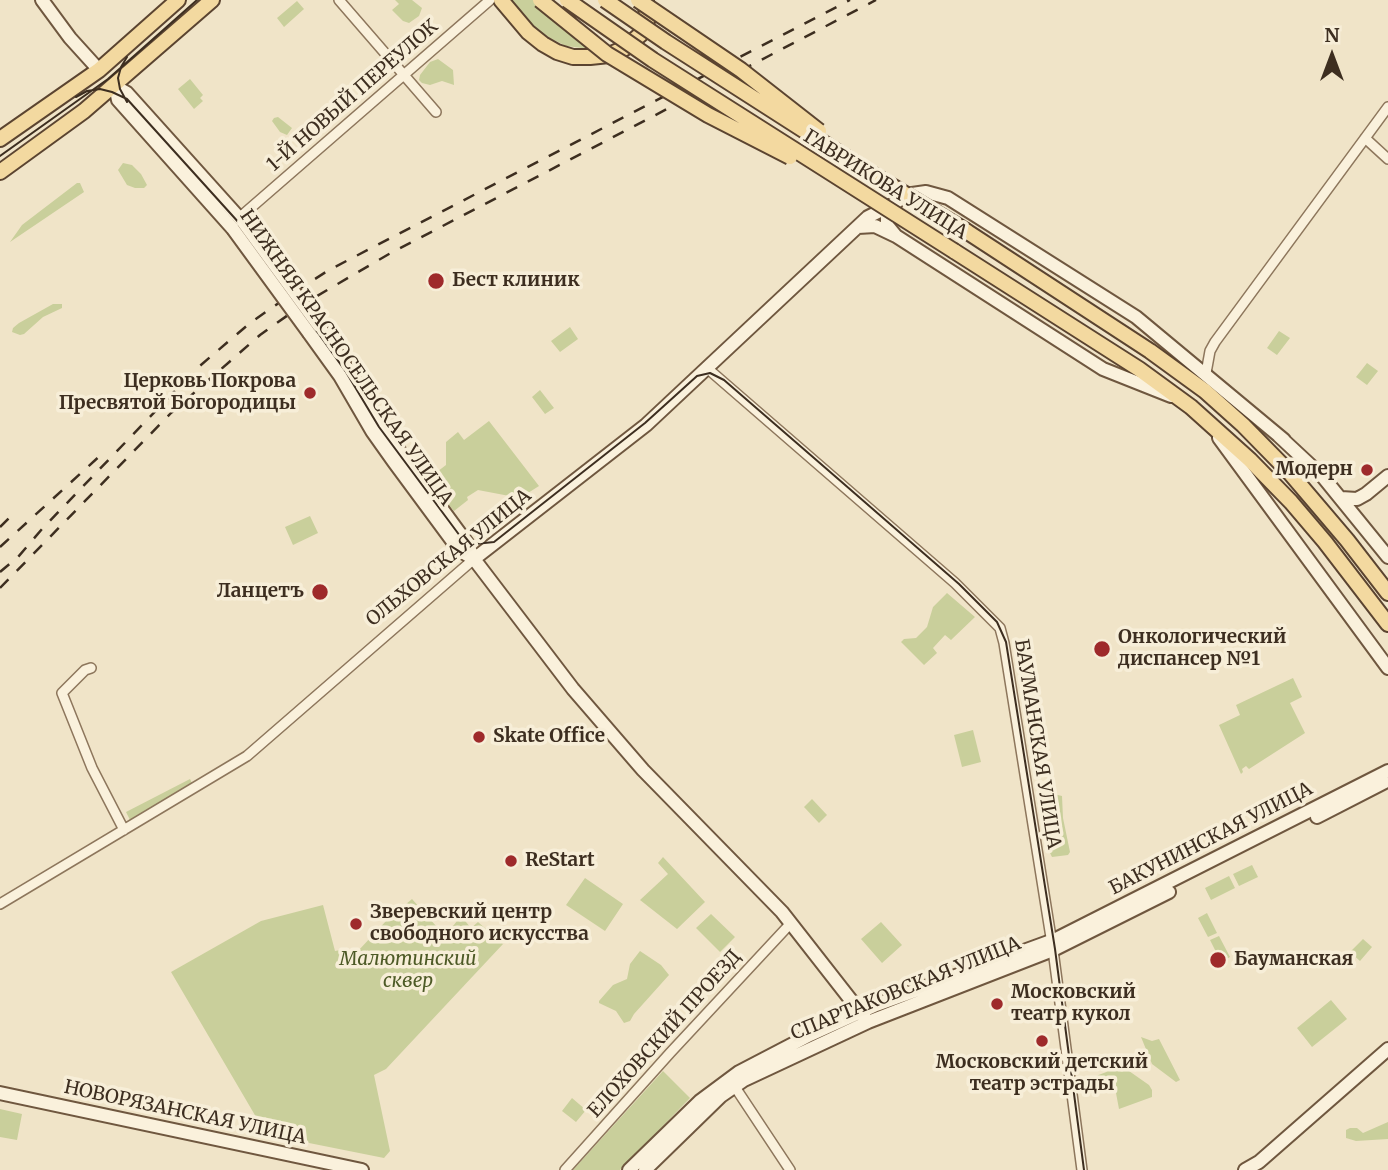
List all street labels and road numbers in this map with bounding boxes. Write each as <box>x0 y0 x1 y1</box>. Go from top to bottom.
street label: 1-Й НОВЫЙ ПЕРЕУЛОК <box>263 16 443 176</box>
street label: ГАВРИКОВА УЛИЦА <box>799 125 971 245</box>
street label: НИЖНЯЯ КРАСНОСЕЛЬСКАЯ УЛИЦА <box>235 206 457 510</box>
street label: ОЛЬХОВСКАЯ УЛИЦА <box>362 485 536 631</box>
street label: БАУМАНСКАЯ УЛИЦА <box>1009 637 1065 851</box>
street label: БАКУНИНСКАЯ УЛИЦА <box>1106 778 1316 900</box>
street label: СПАРТАКОВСКАЯ УЛИЦА <box>788 932 1024 1046</box>
street label: ЕЛОХОВСКИЙ ПРОЕЗД <box>584 946 746 1122</box>
street label: НОВОРЯЗАНСКАЯ УЛИЦА <box>62 1076 308 1150</box>

